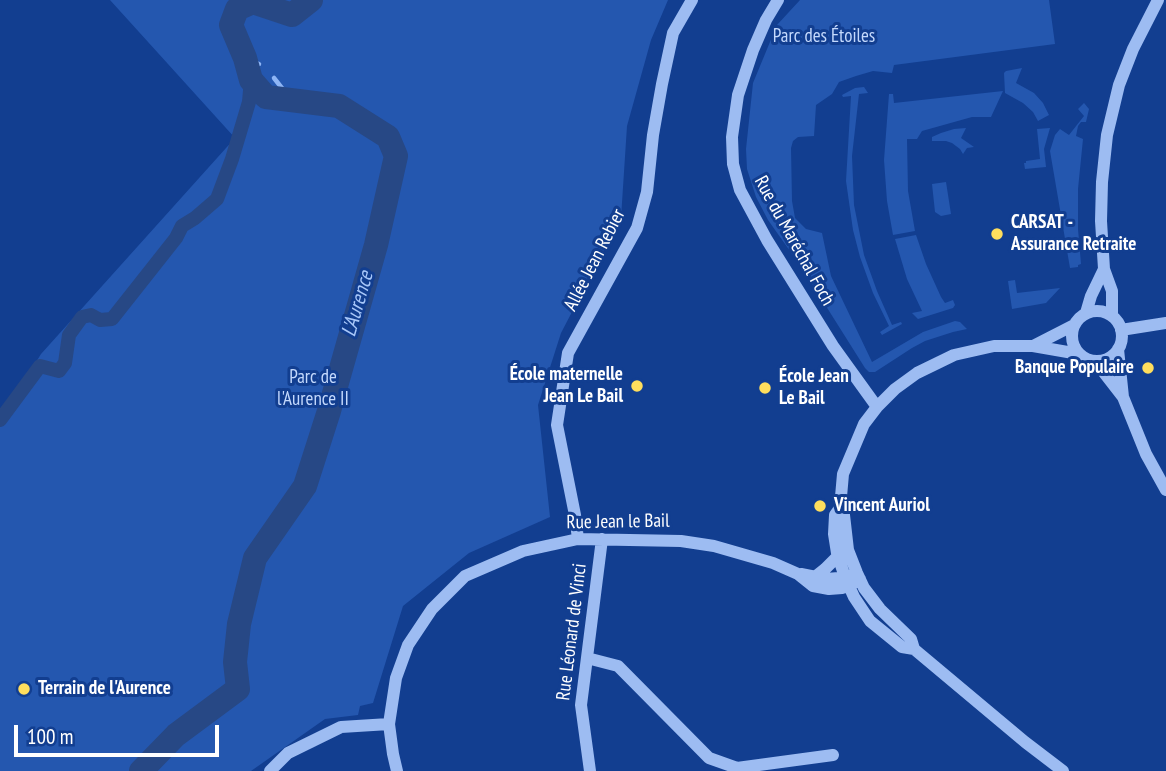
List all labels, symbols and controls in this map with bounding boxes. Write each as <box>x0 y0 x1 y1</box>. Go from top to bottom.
park label: Parc des Étoiles <box>773 26 875 48</box>
street label: Rue du Maréchal Foch <box>749 172 839 310</box>
street label: Allée Jean Rebier <box>560 205 630 315</box>
place label: CARSAT - Assurance Retraite <box>1011 212 1136 256</box>
marker: CARSAT - Assurance Retraite <box>989 226 1005 242</box>
water label: L'Aurence <box>337 268 379 340</box>
place label: Banque Populaire <box>1015 357 1134 379</box>
marker: Banque Populaire <box>1140 360 1156 376</box>
place label: École maternelle Jean Le Bail <box>510 364 623 408</box>
place label: École Jean Le Bail <box>779 366 849 410</box>
park label: Parc de l'Aurence II <box>277 367 349 411</box>
marker: École maternelle Jean Le Bail <box>629 378 645 394</box>
marker: École Jean Le Bail <box>757 380 773 396</box>
place label: Vincent Auriol <box>834 495 930 517</box>
marker: Vincent Auriol <box>812 498 828 514</box>
street label: Rue Jean le Bail <box>566 510 670 534</box>
street label: Rue Léonard de Vinci <box>552 562 592 702</box>
place label: Terrain de l'Aurence <box>38 678 171 700</box>
marker: Terrain de l'Aurence <box>16 681 32 697</box>
scale bar <box>18 712 222 756</box>
text: 100 m <box>27 723 73 750</box>

